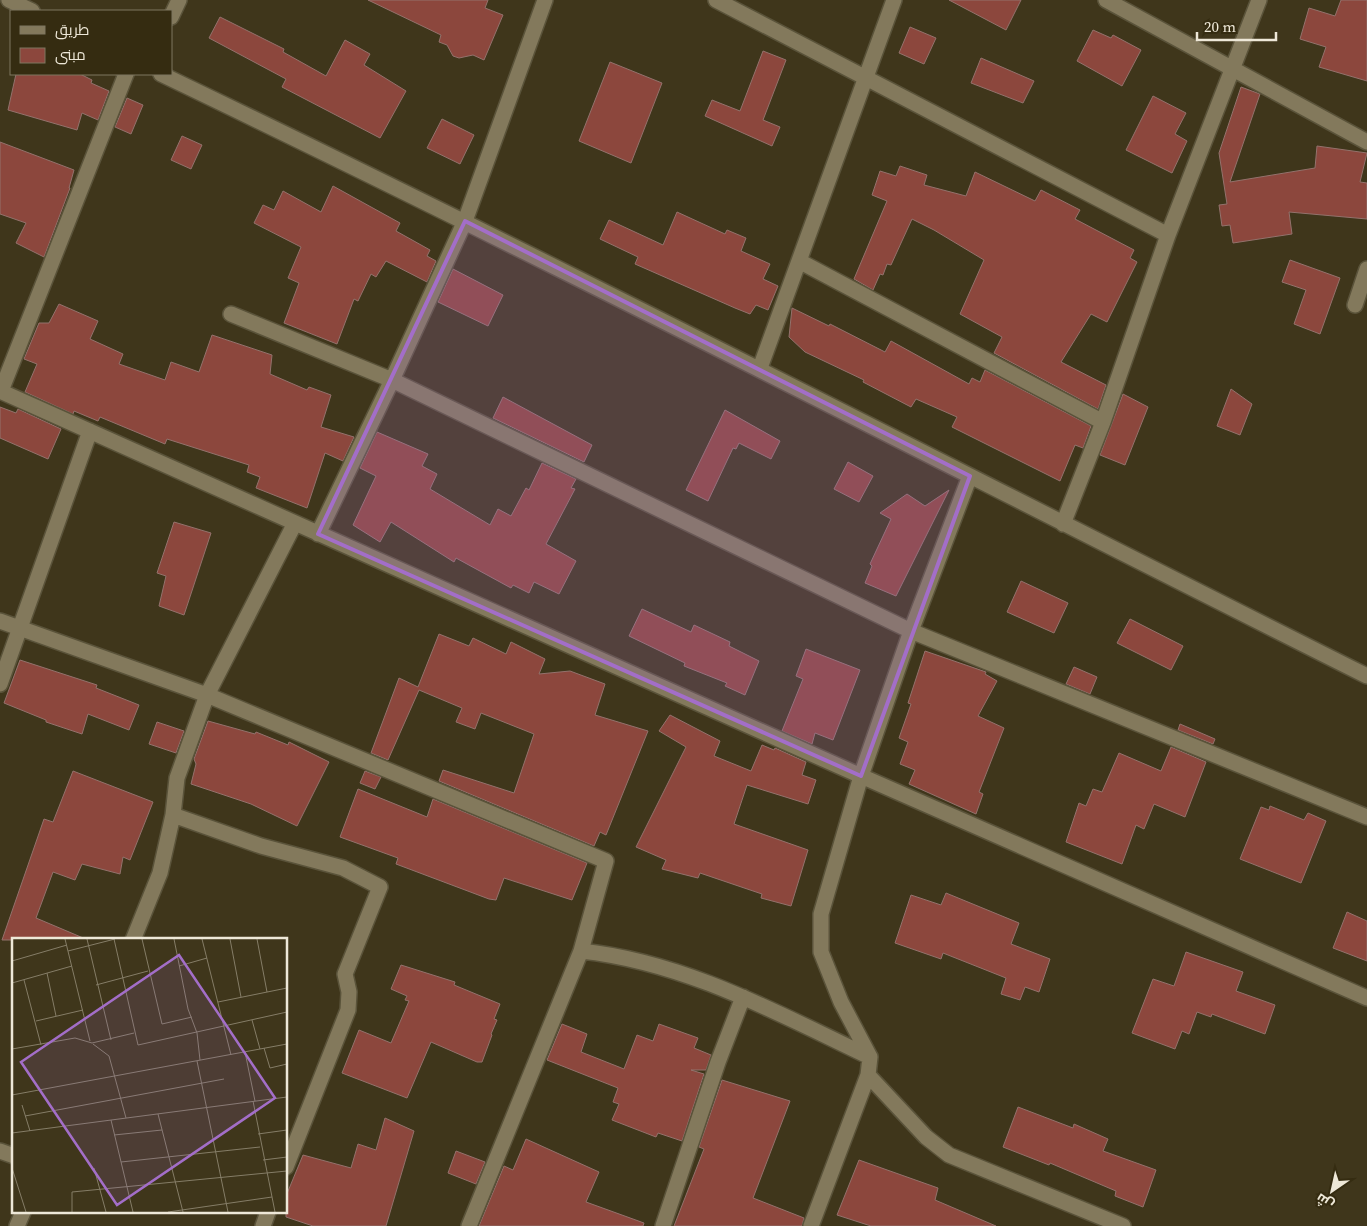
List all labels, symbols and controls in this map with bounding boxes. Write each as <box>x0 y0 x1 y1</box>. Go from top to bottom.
legend <box>10 10 172 75</box>
scale bar <box>1197 10 1276 42</box>
text: 20 m <box>1204 16 1236 37</box>
text: طريق <box>55 19 89 40</box>
text: مبنى <box>55 44 86 65</box>
inset map <box>12 938 288 1214</box>
north arrow <box>1307 1166 1357 1216</box>
text: ش <box>1312 1188 1338 1215</box>

